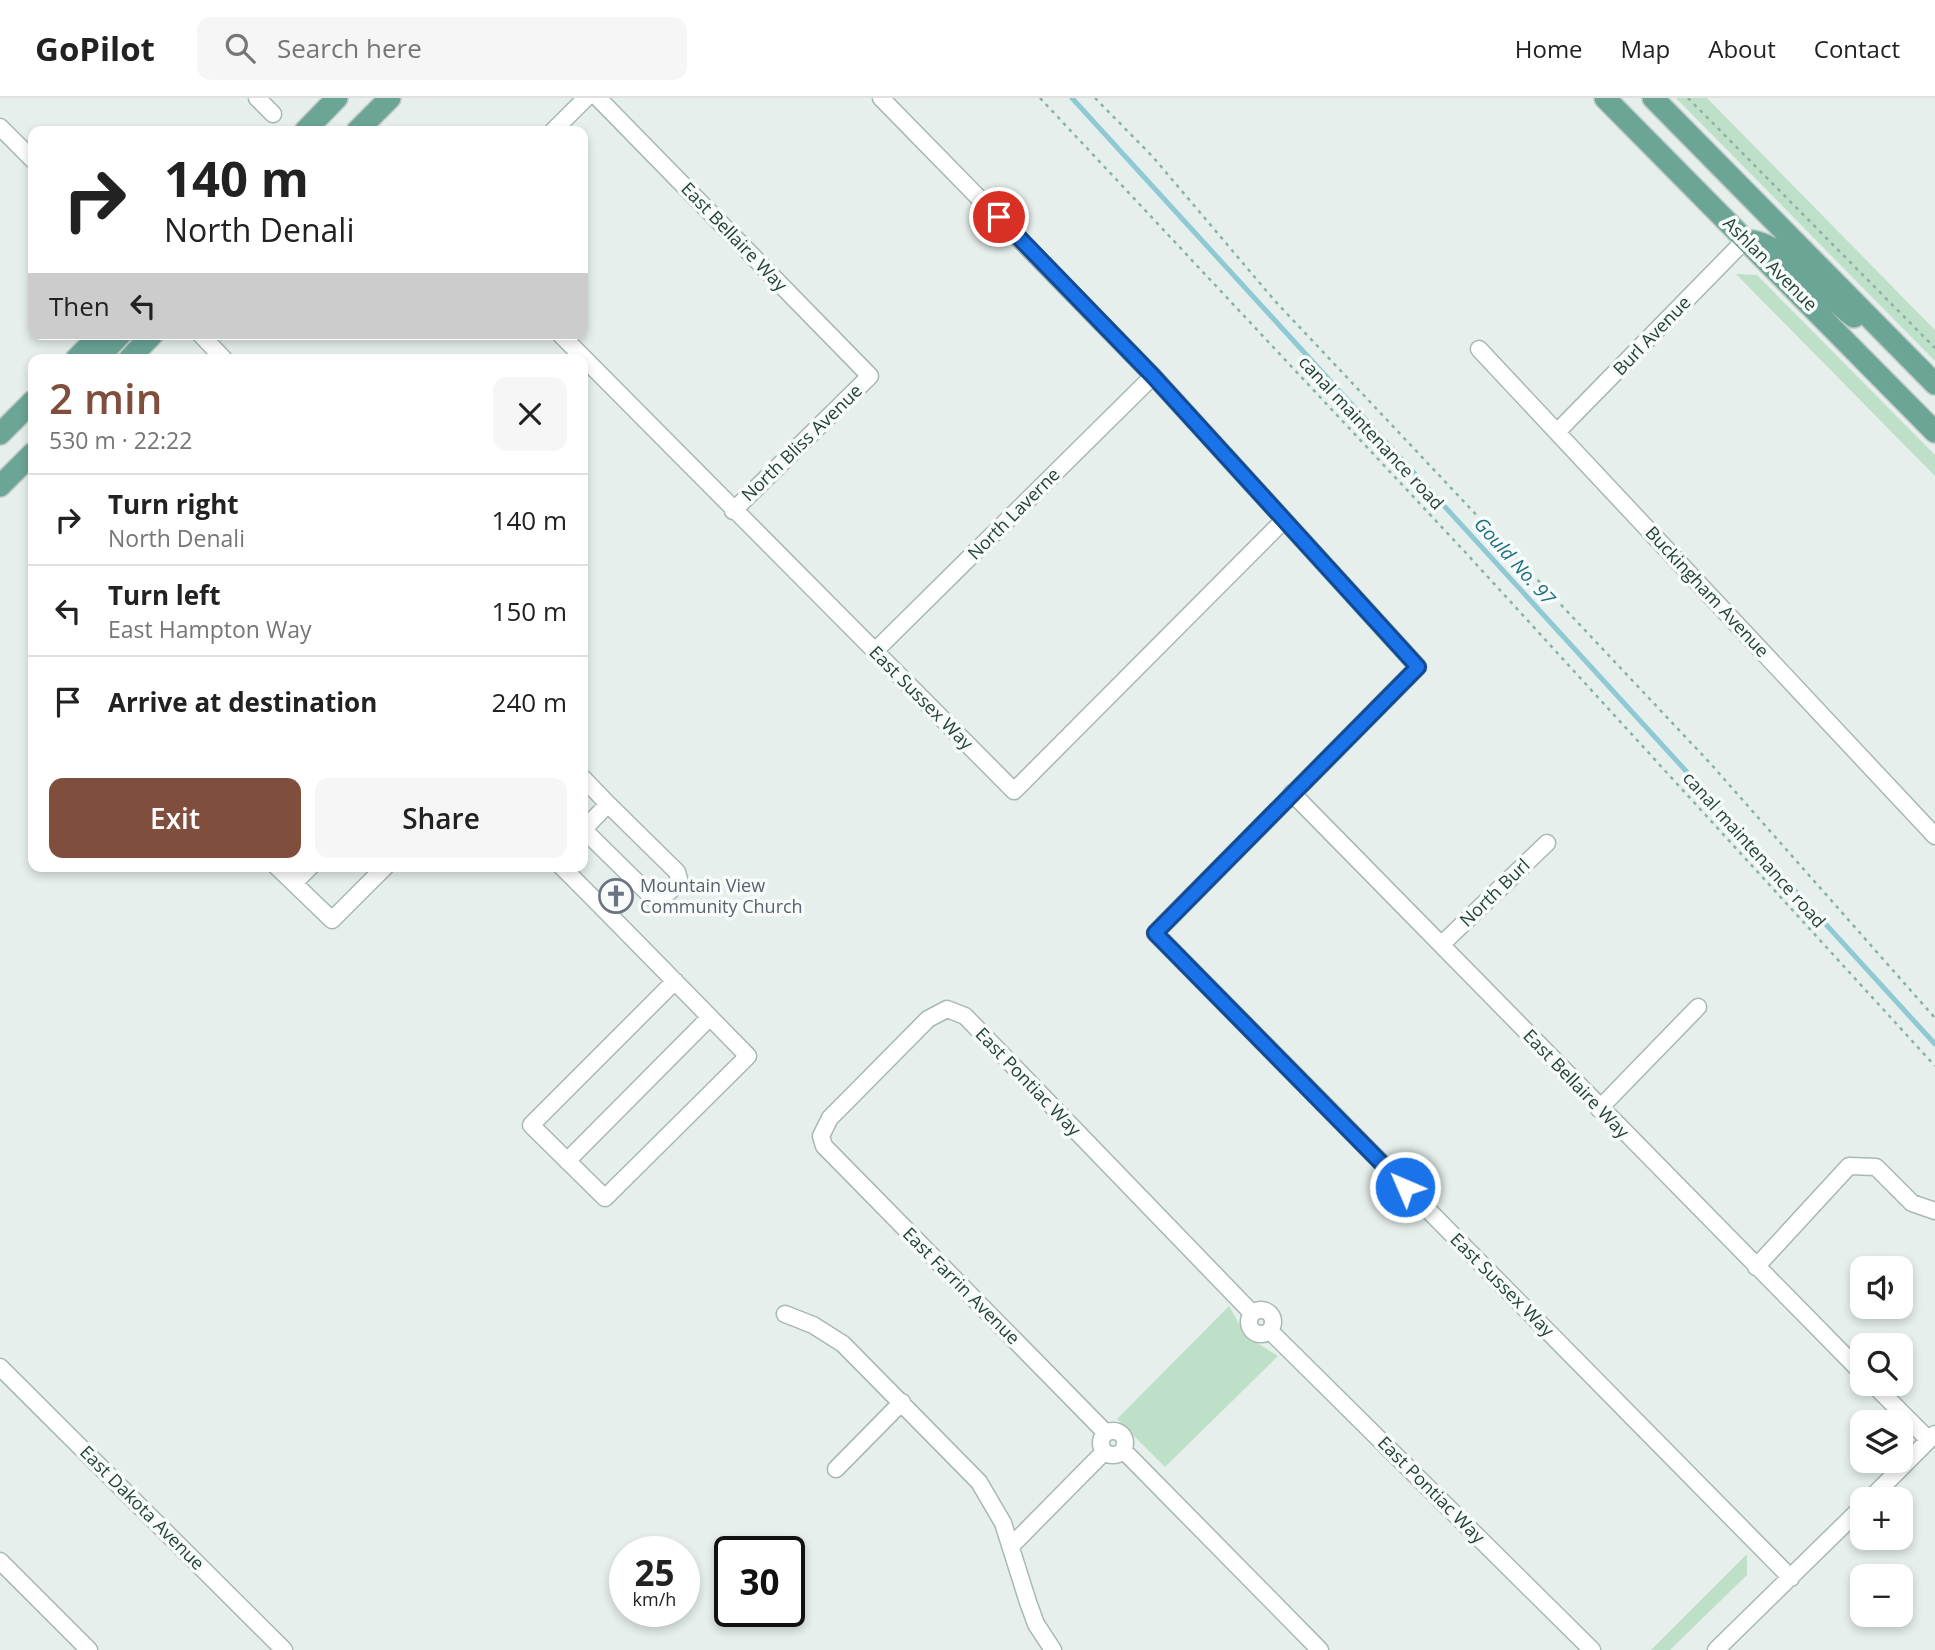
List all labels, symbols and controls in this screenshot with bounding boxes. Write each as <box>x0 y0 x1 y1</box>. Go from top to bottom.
search box <box>197 17 687 80</box>
text: GoPilot <box>35 26 155 71</box>
icon: search <box>221 29 259 67</box>
text: Search here <box>277 30 422 66</box>
text: Home <box>1515 32 1583 65</box>
text: Map <box>1621 32 1670 65</box>
text: About <box>1708 32 1776 65</box>
text: Contact <box>1814 32 1900 65</box>
text: 140 m <box>164 145 309 211</box>
icon: right <box>49 154 140 245</box>
street label: East Bellaire Way <box>676 177 794 297</box>
pin <box>969 187 1029 247</box>
icon: arrive <box>980 198 1018 236</box>
text: North Denali <box>164 208 355 251</box>
street label: Ashlan Avenue <box>1718 211 1823 316</box>
icon: left <box>124 287 162 325</box>
text: Then <box>49 288 110 324</box>
street label: Burl Avenue <box>1607 290 1695 380</box>
street label: canal maintenance road <box>1294 350 1450 514</box>
text: 2 min <box>49 369 162 426</box>
button: close <box>493 377 567 451</box>
street label: North Bliss Avenue <box>736 378 867 506</box>
text: 530 m · 22:22 <box>49 424 192 456</box>
street label: North Laverne <box>962 462 1065 565</box>
text: Turn right <box>108 486 239 522</box>
icon: right <box>49 501 87 539</box>
text: 140 m <box>492 502 567 538</box>
water label: Gould No. 97 <box>1469 511 1562 611</box>
street label: Buckingham Avenue <box>1641 521 1775 662</box>
text: North Denali <box>108 522 245 554</box>
text: Turn left <box>108 577 220 613</box>
icon: left <box>49 592 87 630</box>
text: 150 m <box>492 593 567 629</box>
text: East Hampton Way <box>108 613 311 645</box>
street label: East Sussex Way <box>865 640 980 755</box>
icon: arrive <box>49 683 87 721</box>
text: Arrive at destination <box>108 684 377 720</box>
text: 240 m <box>492 684 567 720</box>
street label: canal maintenance road <box>1678 766 1831 933</box>
button: Exit <box>49 778 301 858</box>
button: Share <box>315 778 567 858</box>
street label: North Burl <box>1454 853 1534 932</box>
place label: Mountain View Community Church <box>640 873 803 918</box>
church icon: Mountain View Community Church <box>597 877 635 915</box>
street label: East Pontiac Way <box>971 1022 1087 1142</box>
street label: East Bellaire Way <box>1518 1024 1636 1144</box>
position arrow <box>1368 1150 1442 1224</box>
street label: East Farrin Avenue <box>898 1221 1026 1349</box>
street label: East Sussex Way <box>1446 1227 1561 1342</box>
map controls <box>1850 1256 1913 1627</box>
button: sound <box>1850 1256 1913 1319</box>
button: search <box>1850 1333 1913 1396</box>
button: layers <box>1850 1410 1913 1473</box>
street label: East Pontiac Way <box>1373 1431 1491 1549</box>
street label: East Dakota Avenue <box>75 1440 210 1575</box>
button: + <box>1850 1487 1913 1550</box>
speed limit sign: 30 <box>714 1536 805 1627</box>
text: 25 <box>634 1549 675 1596</box>
button: − <box>1850 1564 1913 1627</box>
text: km/h <box>633 1587 676 1611</box>

